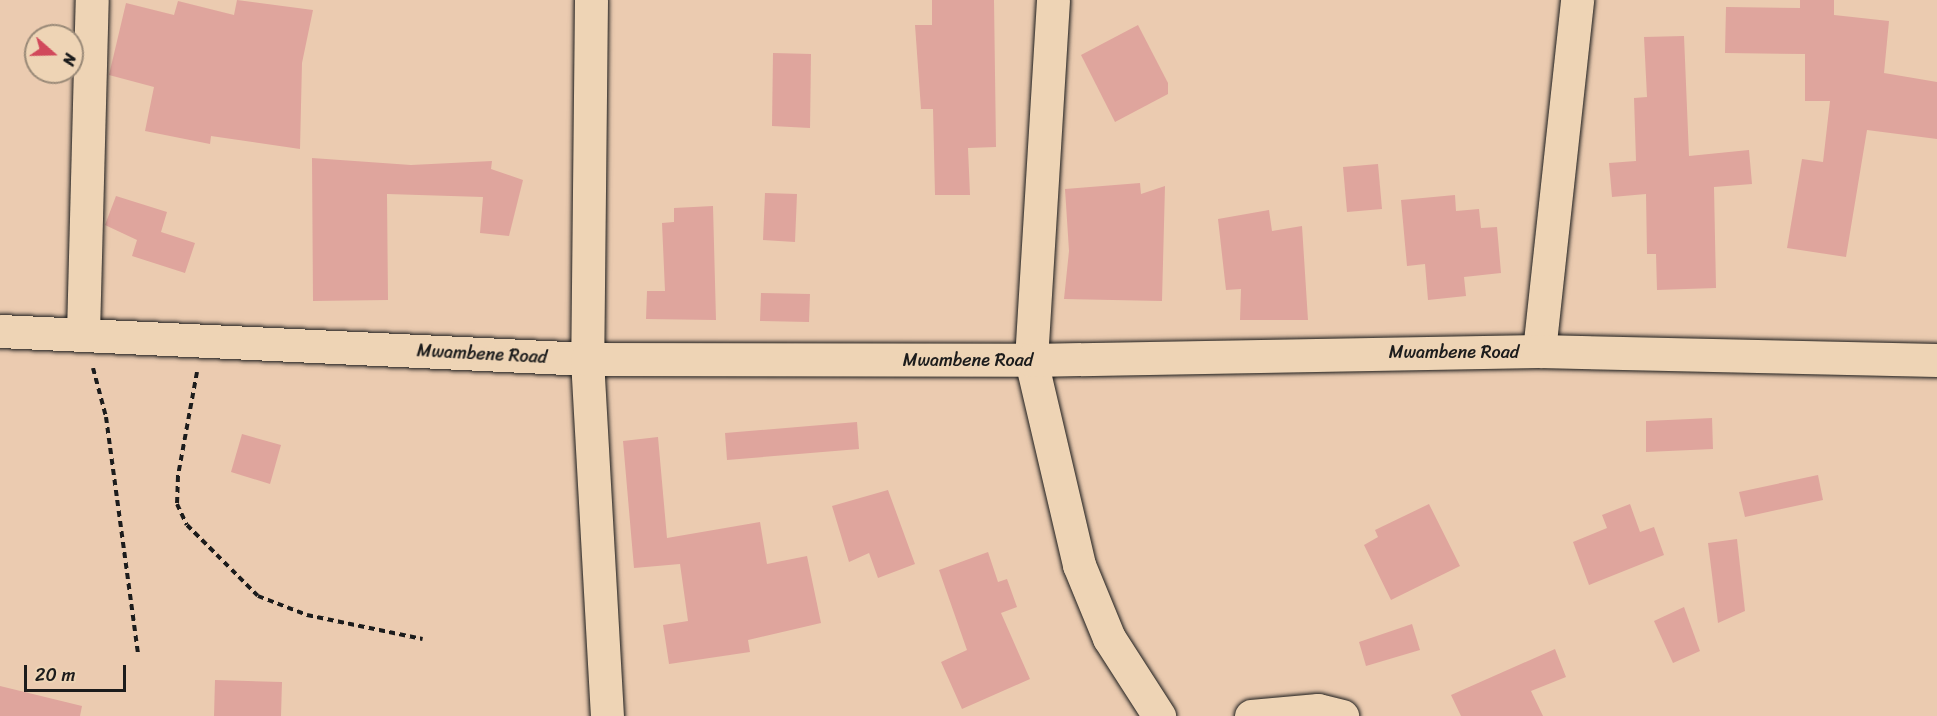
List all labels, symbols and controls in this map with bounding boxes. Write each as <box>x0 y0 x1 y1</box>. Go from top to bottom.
north arrow <box>24 24 84 84</box>
text: N <box>54 49 85 70</box>
street label: Mwambene Road <box>416 340 548 368</box>
street label: Mwambene Road <box>1389 341 1519 363</box>
street label: Mwambene Road <box>903 349 1033 371</box>
scale bar <box>27 653 129 691</box>
text: 20 m <box>35 659 75 691</box>

